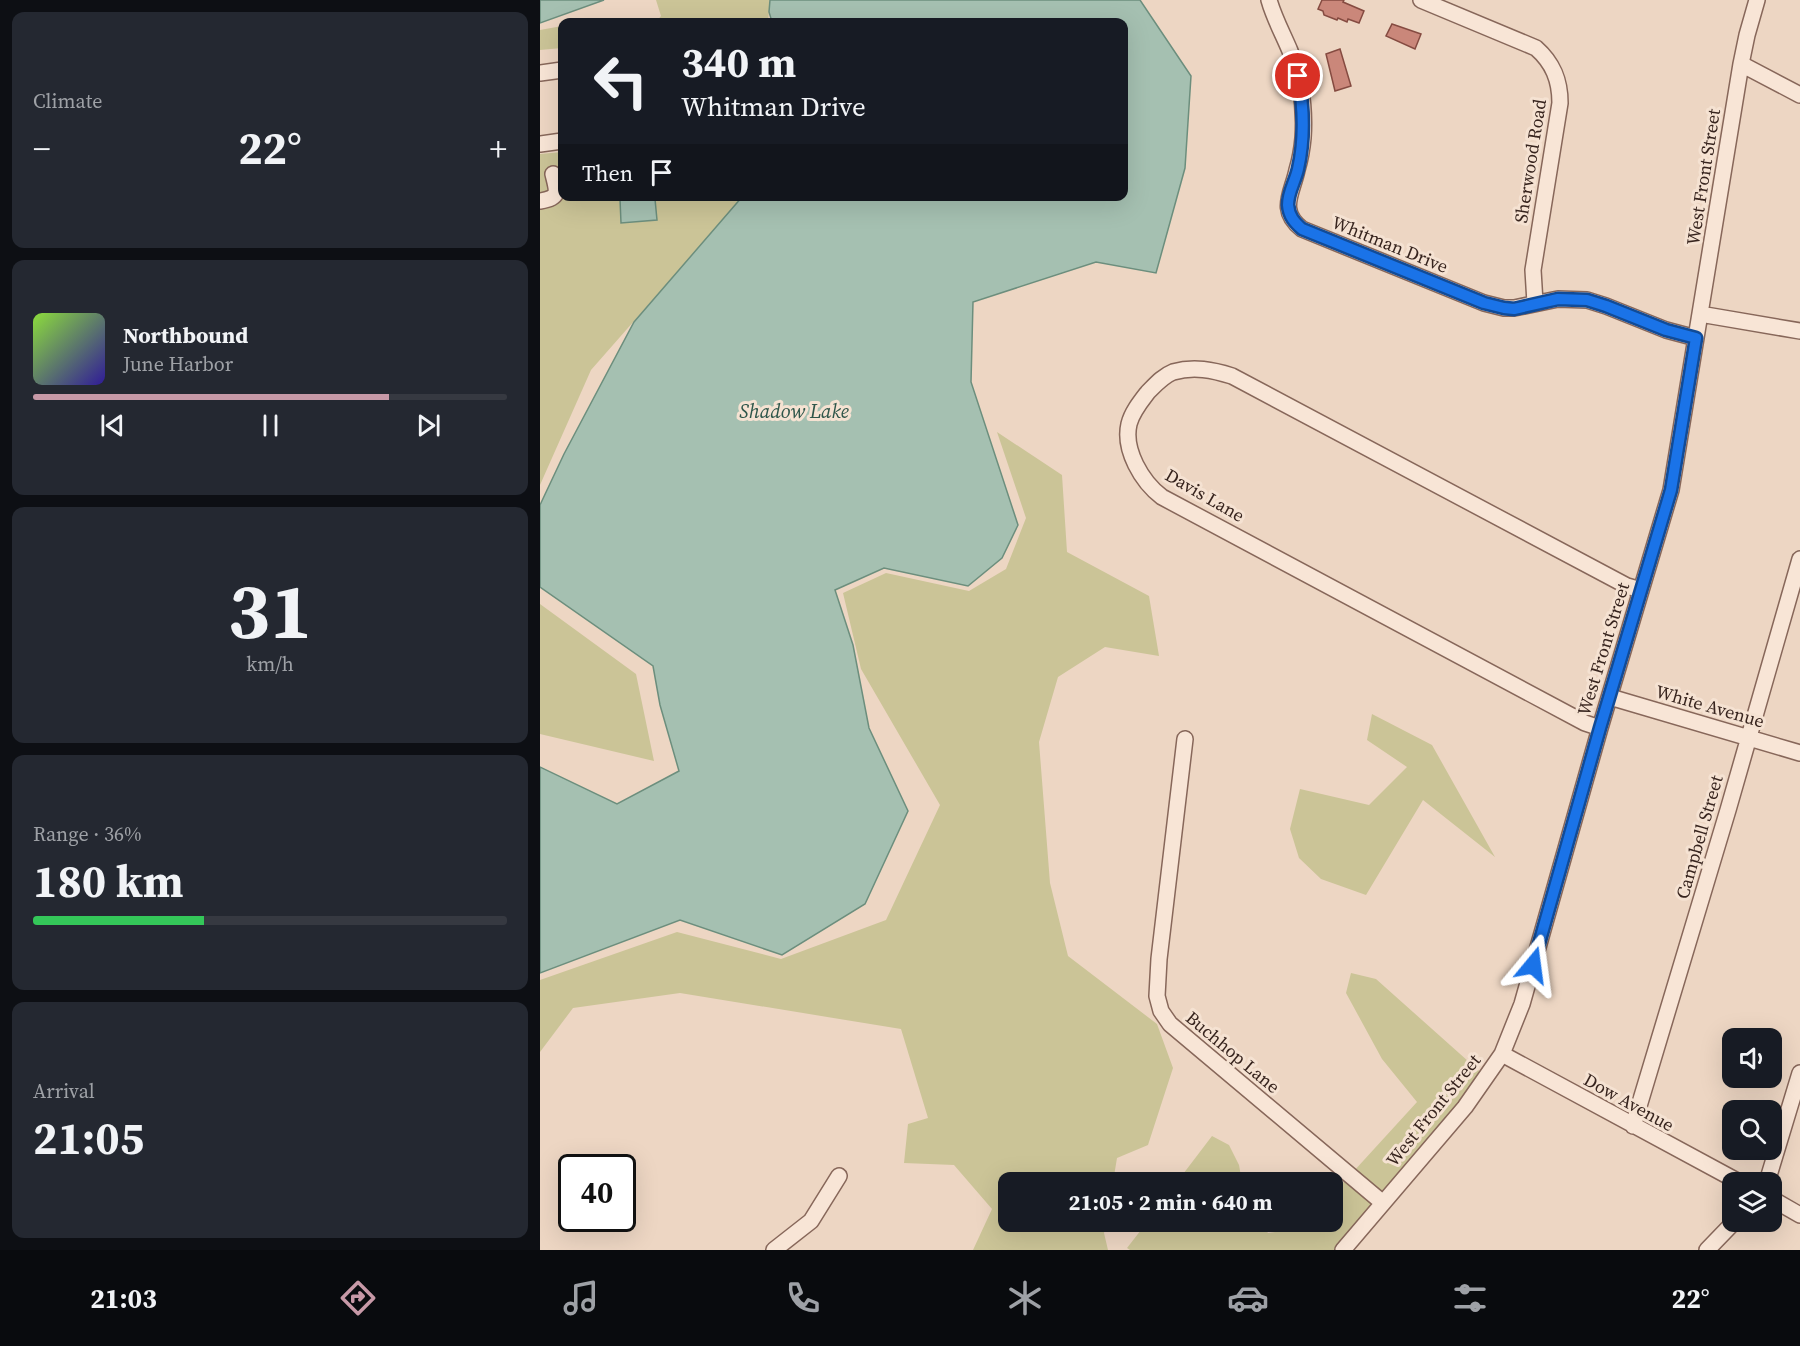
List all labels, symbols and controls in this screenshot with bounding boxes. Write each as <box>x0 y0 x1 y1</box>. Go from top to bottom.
text: 340 m <box>681 33 796 91</box>
icon: left <box>582 42 660 120</box>
pin <box>1272 50 1323 101</box>
icon: arrive <box>1281 59 1314 92</box>
text: Climate <box>33 87 102 115</box>
text: Whitman Drive <box>681 88 866 125</box>
street label: Sherwood Road <box>1508 97 1552 225</box>
street label: West Front Street <box>1680 107 1726 247</box>
text: 22° <box>238 117 302 179</box>
text: − <box>33 126 51 171</box>
text: + <box>489 126 507 171</box>
icon: arrive <box>645 156 678 189</box>
text: Then <box>582 158 633 188</box>
street label: Whitman Drive <box>1328 209 1452 279</box>
text: Northbound <box>123 320 248 350</box>
text: June Harbor <box>123 350 233 378</box>
water label: Shadow Lake <box>739 397 849 425</box>
icon: previous <box>96 409 129 442</box>
icon: pause <box>254 409 287 442</box>
icon: next <box>412 409 445 442</box>
street label: Davis Lane <box>1161 462 1249 528</box>
text: 31 <box>228 557 312 664</box>
street label: West Front Street <box>1571 579 1635 719</box>
text: km/h <box>246 650 294 678</box>
street label: White Avenue <box>1653 679 1767 733</box>
street label: Campbell Street <box>1669 772 1729 902</box>
text: Range · 36% <box>33 820 142 848</box>
text: 180 km <box>33 850 184 912</box>
position arrow <box>1501 933 1565 997</box>
street label: Buchhop Lane <box>1181 1005 1285 1099</box>
map controls <box>1722 1028 1782 1232</box>
button: sound <box>1722 1028 1782 1088</box>
street label: West Front Street <box>1380 1048 1486 1171</box>
street label: Dow Avenue <box>1579 1067 1679 1137</box>
text: Arrival <box>33 1077 95 1105</box>
button: search <box>1722 1100 1782 1160</box>
text: 21:05 <box>33 1107 144 1169</box>
speed limit sign: 40 <box>558 1154 636 1232</box>
button: layers <box>1722 1172 1782 1232</box>
text: 21:05 · 2 min · 640 m <box>1069 1187 1272 1217</box>
icon: directions <box>337 1277 379 1319</box>
icon: music <box>560 1277 602 1319</box>
icon: phone <box>782 1277 824 1319</box>
icon: climate <box>1004 1277 1046 1319</box>
icon: car <box>1227 1277 1269 1319</box>
icon: filters <box>1449 1277 1491 1319</box>
text: 21:03 <box>90 1280 157 1317</box>
text: 22° <box>1672 1280 1710 1317</box>

